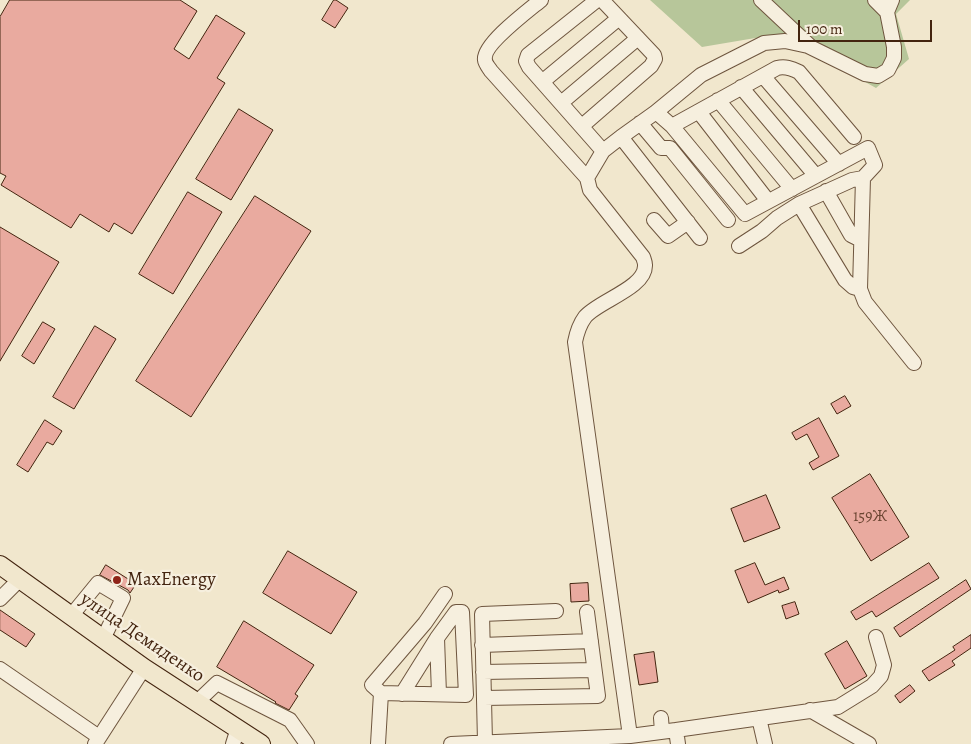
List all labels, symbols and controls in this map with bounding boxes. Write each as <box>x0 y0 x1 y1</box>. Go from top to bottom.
scale bar <box>801 10 935 42</box>
text: 100 m <box>806 19 843 39</box>
house number: 159Ж <box>853 507 887 527</box>
place label: MaxEnergy <box>127 569 216 591</box>
marker: MaxEnergy <box>111 574 123 586</box>
street label: улица Демиденко <box>75 588 209 688</box>

